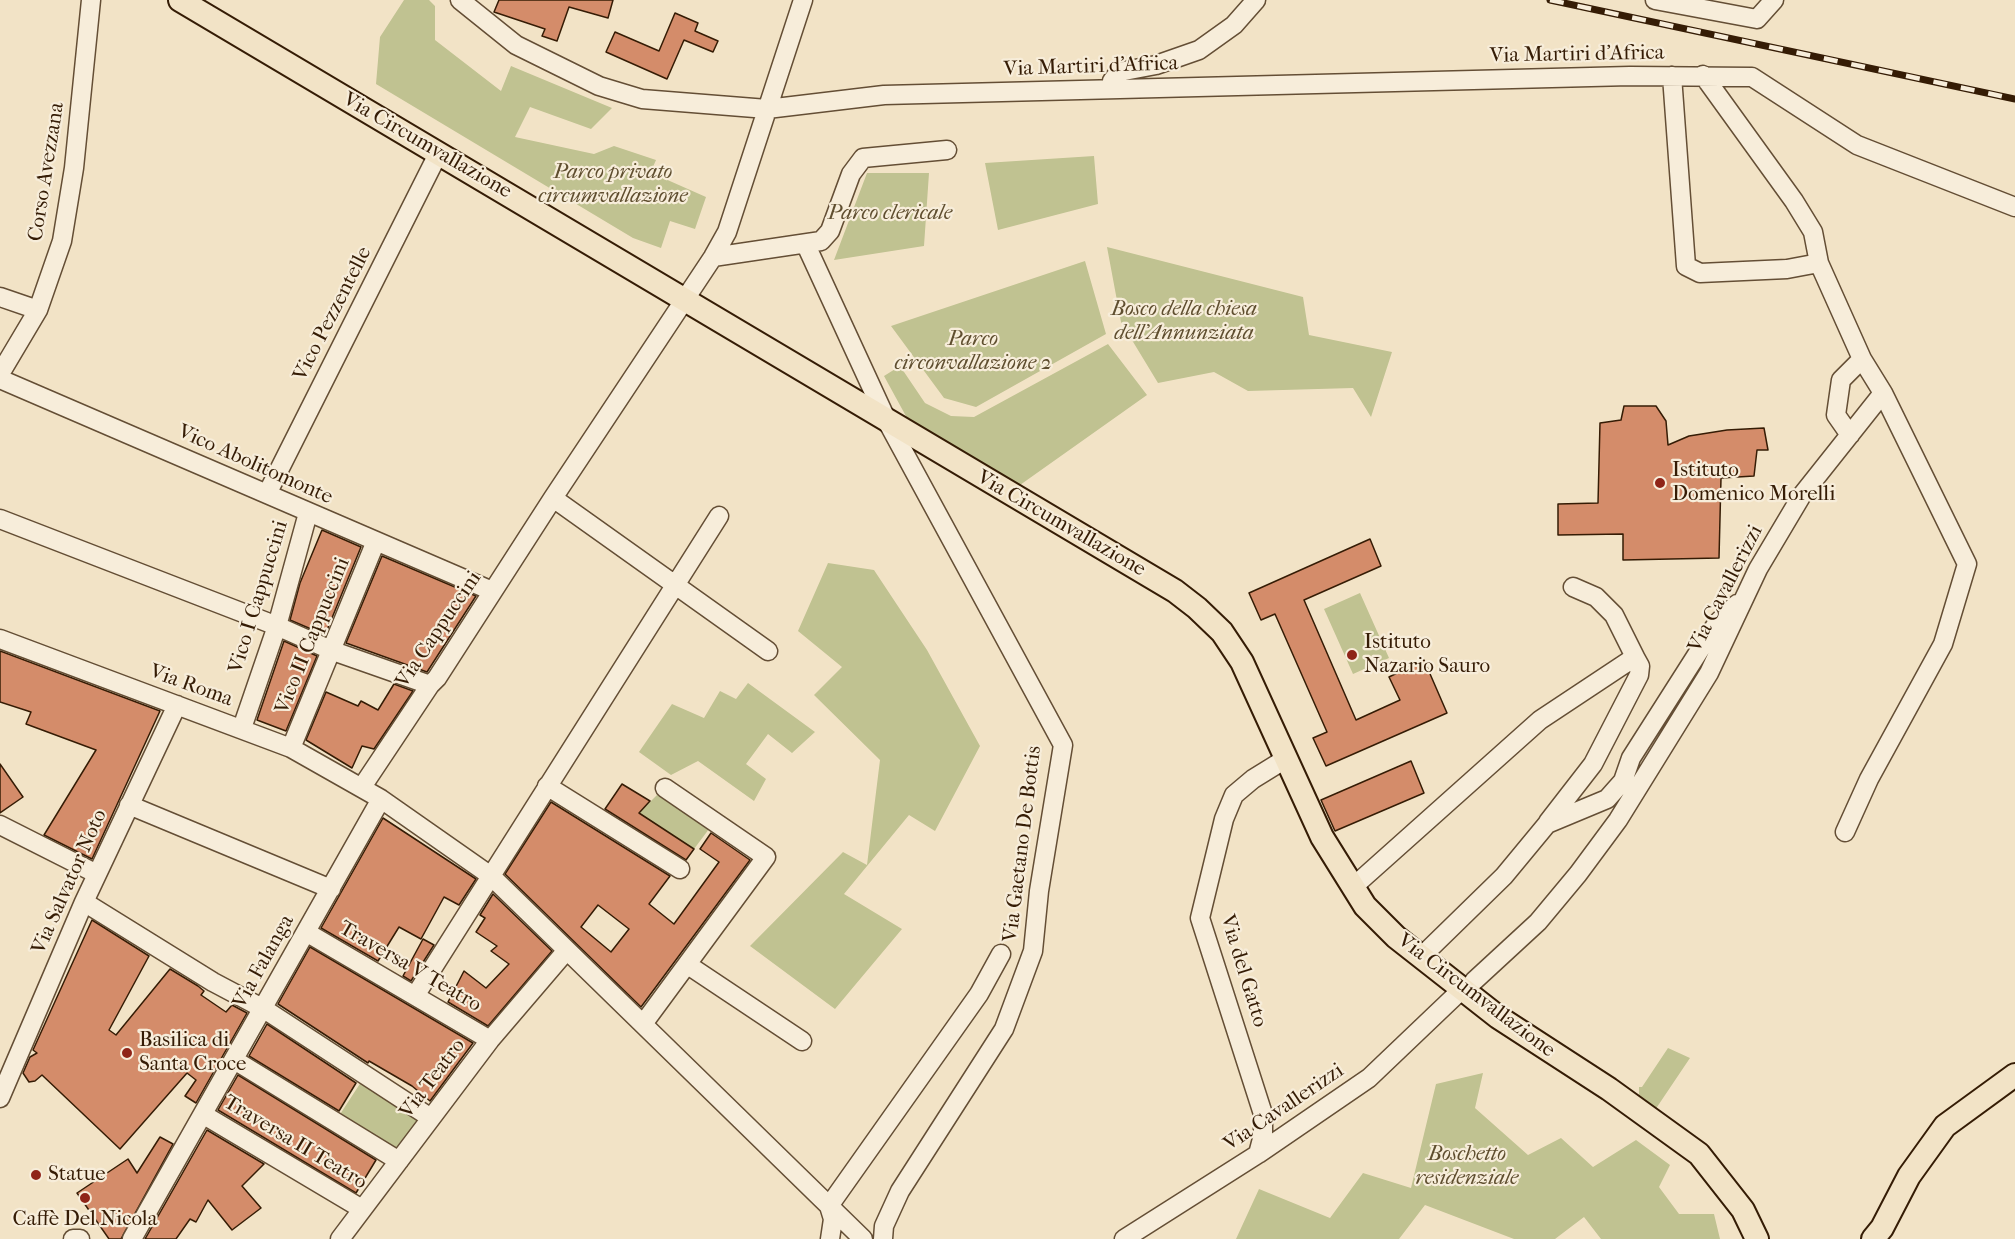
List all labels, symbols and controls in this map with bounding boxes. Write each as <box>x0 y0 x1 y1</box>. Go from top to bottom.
street label: Via Martiri d'Africa <box>1489 41 1665 69</box>
street label: Via Martiri d'Africa <box>1003 51 1179 83</box>
street label: Via Circumvallazione <box>338 87 516 205</box>
street label: Corso Avezzana <box>24 101 70 243</box>
park label: Parco privato circumvallazione <box>538 160 688 210</box>
park label: Parco clericale <box>828 201 952 227</box>
street label: Vico Pezzentelle <box>288 243 378 385</box>
park label: Bosco della chiesa dell'Annunziata <box>1111 297 1257 347</box>
park label: Parco circonvallazione 2 <box>894 327 1052 377</box>
street label: Vico Abolitomonte <box>174 420 336 510</box>
place label: Istituto Domenico Morelli <box>1672 458 1835 508</box>
street label: Via Circumvallazione <box>972 465 1150 583</box>
marker: Istituto Domenico Morelli <box>1653 476 1667 490</box>
street label: Vico I Cappuccini <box>224 518 294 676</box>
street label: Via Cavallerizzi <box>1683 521 1769 657</box>
street label: Vico II Cappuccini <box>270 554 356 718</box>
street label: Via Cappuccini <box>391 567 487 693</box>
place label: Istituto Nazario Sauro <box>1364 630 1490 680</box>
marker: Istituto Nazario Sauro <box>1345 648 1359 662</box>
street label: Via Roma <box>146 659 236 713</box>
street label: Via Gaetano De Bottis <box>998 744 1048 944</box>
street label: Via Salvator Noto <box>27 806 113 958</box>
street label: Via Falanga <box>228 911 300 1013</box>
street label: Via del Gatto <box>1214 912 1272 1030</box>
street label: Traversa V Teatro <box>334 916 486 1018</box>
street label: Via Circumvallazione <box>1392 928 1560 1064</box>
place label: Basilica di Santa Croce <box>139 1028 246 1078</box>
street label: Via Teatro <box>395 1034 471 1124</box>
marker: Basilica di Santa Croce <box>120 1046 134 1060</box>
street label: Via Cavallerizzi <box>1219 1059 1349 1157</box>
street label: Traversa II Teatro <box>219 1090 371 1196</box>
park label: Boschetto residenziale <box>1415 1142 1519 1192</box>
place label: Statue <box>48 1162 106 1188</box>
marker: Statue <box>29 1168 43 1182</box>
marker: Caffè Del Nicola <box>78 1191 92 1205</box>
place label: Caffè Del Nicola <box>13 1207 157 1233</box>

